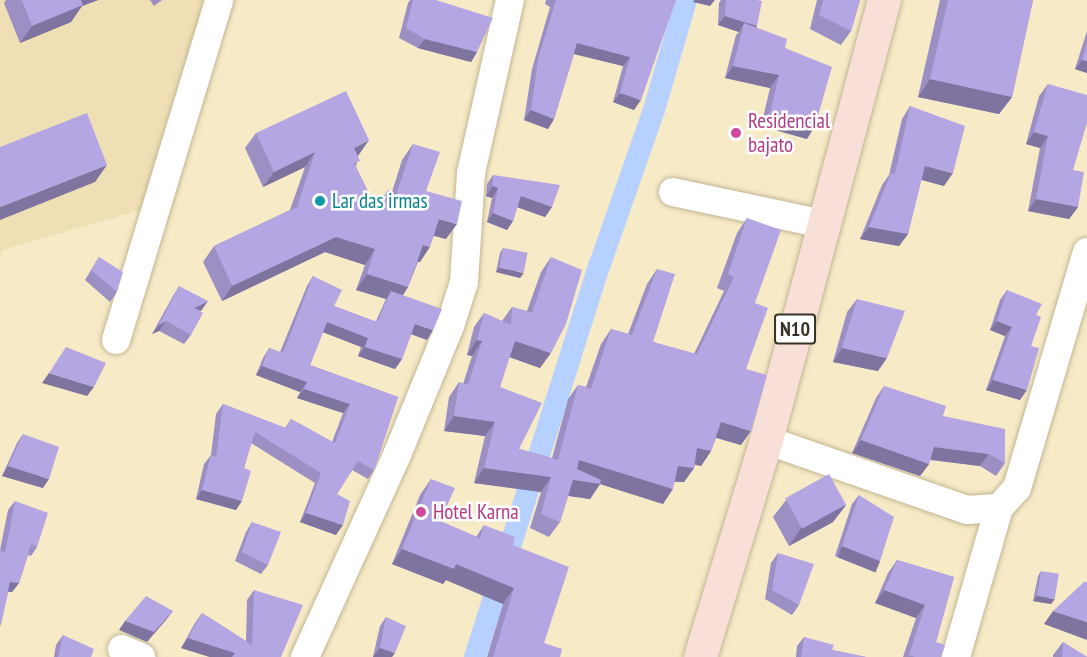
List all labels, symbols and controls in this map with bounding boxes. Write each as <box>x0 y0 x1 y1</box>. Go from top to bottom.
place label: Residencial bajato <box>748 108 830 158</box>
marker: Residencial bajato <box>729 126 743 140</box>
place label: Lar das irmas <box>332 188 428 214</box>
marker: Lar das irmas <box>313 194 327 208</box>
road number: N10 <box>774 312 816 346</box>
place label: Hotel Karna <box>433 499 519 525</box>
marker: Hotel Karna <box>414 505 428 519</box>

